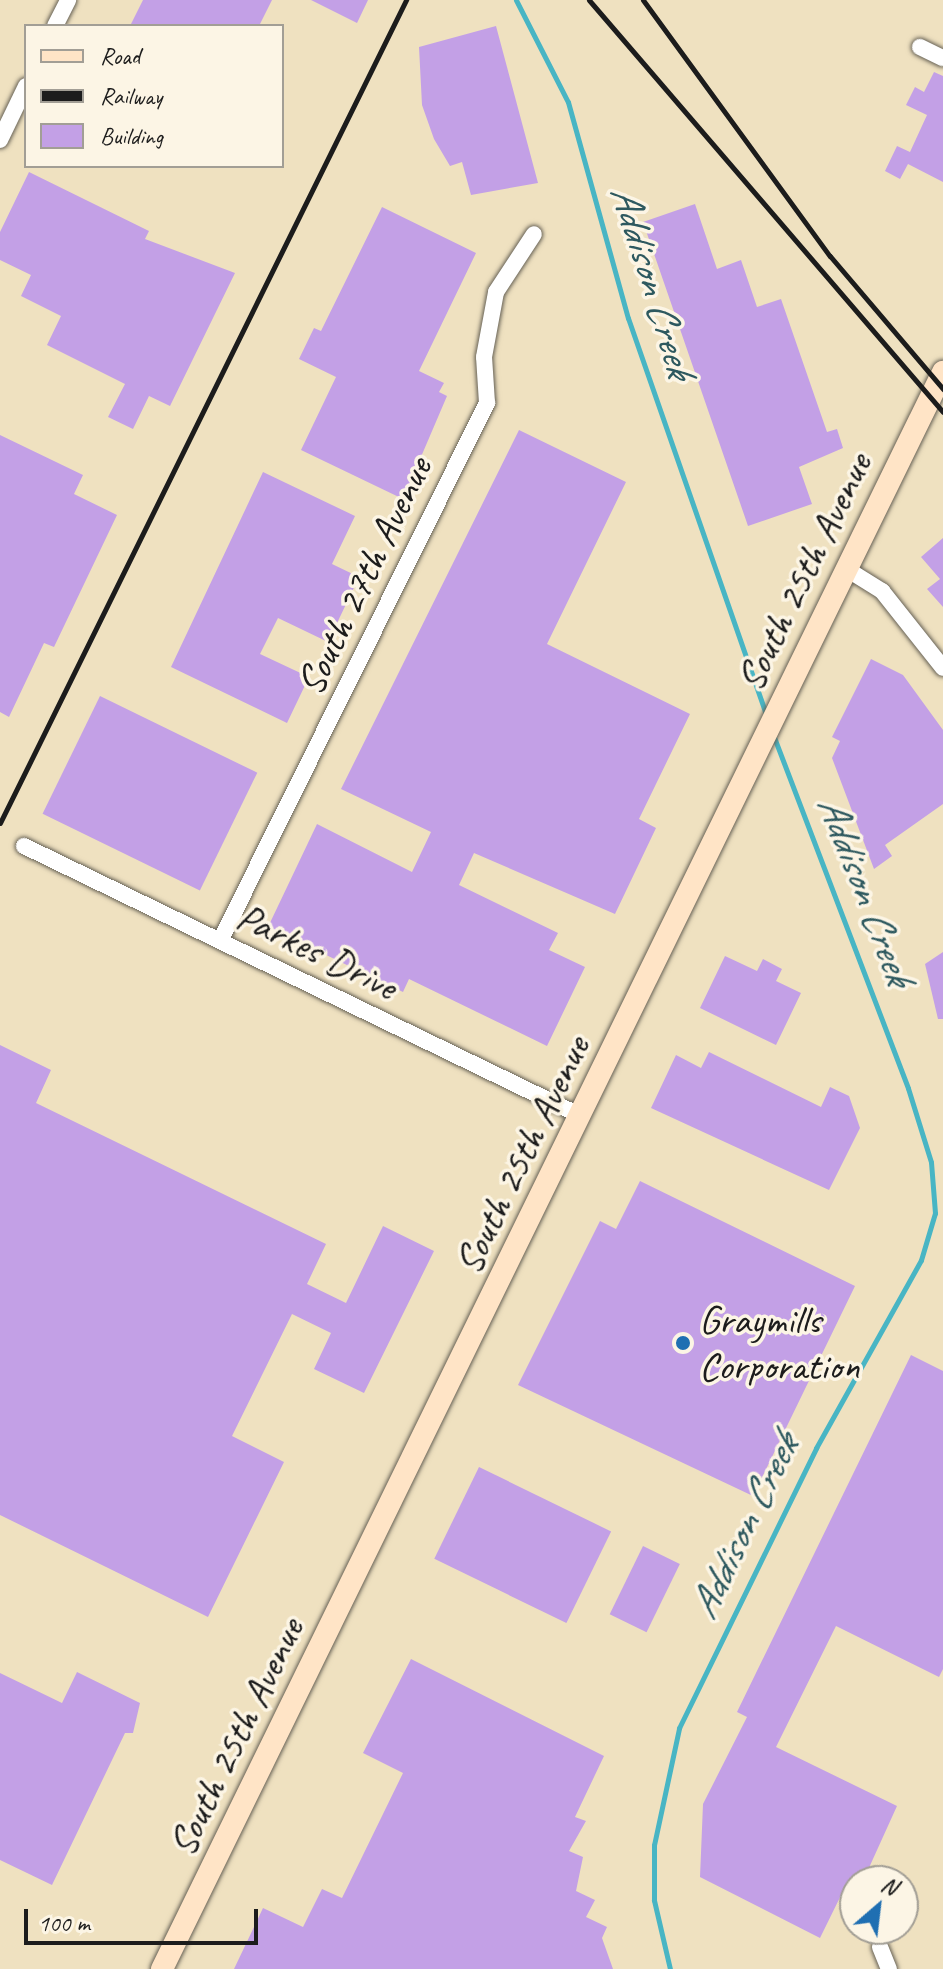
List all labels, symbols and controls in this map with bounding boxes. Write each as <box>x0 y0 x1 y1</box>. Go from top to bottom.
legend <box>24 24 284 168</box>
text: Road <box>100 41 140 71</box>
text: Railway <box>100 81 162 111</box>
text: Building <box>100 121 163 151</box>
water label: Addison Creek <box>599 179 705 383</box>
street label: South 25th Avenue <box>726 446 882 698</box>
street label: South 27th Avenue <box>286 450 442 702</box>
water label: Addison Creek <box>806 789 924 991</box>
street label: Parkes Drive <box>229 892 405 1010</box>
street label: South 25th Avenue <box>444 1029 600 1281</box>
place label: Graymills Corporation <box>699 1296 859 1390</box>
marker: Graymills Corporation <box>674 1334 692 1352</box>
water label: Addison Creek <box>678 1427 810 1627</box>
street label: South 25th Avenue <box>158 1611 314 1863</box>
north arrow <box>839 1865 919 1945</box>
text: N <box>877 1870 902 1901</box>
scale bar <box>28 1893 262 1943</box>
text: 100 m <box>38 1908 90 1938</box>

